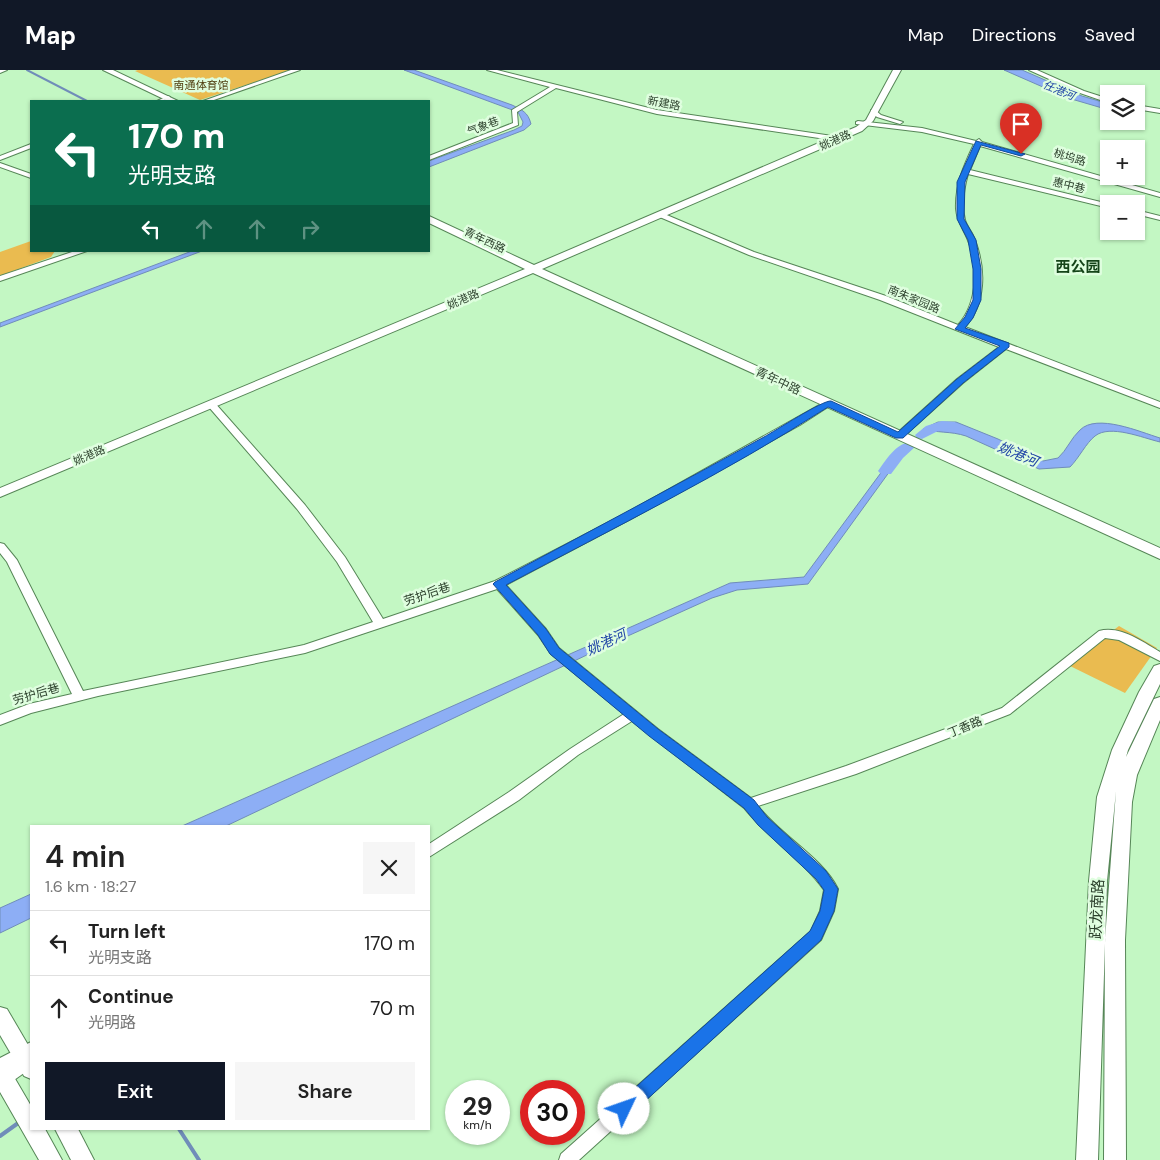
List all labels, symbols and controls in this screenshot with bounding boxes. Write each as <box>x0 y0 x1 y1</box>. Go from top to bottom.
text: Map <box>25 20 76 51</box>
text: Map <box>908 23 944 47</box>
text: Directions <box>972 23 1057 47</box>
text: Saved <box>1085 23 1135 47</box>
water label: 任港河 <box>1041 77 1079 103</box>
park label: 南通体育馆 <box>174 78 229 92</box>
map controls <box>1100 85 1145 240</box>
button: layers <box>1100 85 1145 130</box>
street label: 新建路 <box>647 93 681 113</box>
pin <box>1000 103 1042 154</box>
icon: arrive <box>1007 110 1035 138</box>
text: 170 m <box>128 113 225 159</box>
street label: 气象巷 <box>465 114 501 138</box>
icon: left <box>45 120 110 185</box>
street label: 姚港路 <box>817 127 853 153</box>
button: + <box>1100 140 1145 185</box>
street label: 桃坞路 <box>1052 145 1088 169</box>
text: 光明支路 <box>128 161 216 190</box>
street label: 惠中巷 <box>1051 174 1087 196</box>
button: − <box>1100 195 1145 240</box>
icon: left <box>137 215 165 243</box>
icon: ahead <box>190 215 218 243</box>
icon: ahead <box>243 215 271 243</box>
icon: right <box>296 215 324 243</box>
street label: 青年西路 <box>462 224 508 256</box>
district label: 西公园 <box>1055 257 1101 277</box>
street label: 南朱家园路 <box>886 282 942 316</box>
street label: 姚港路 <box>445 286 481 312</box>
street label: 青年中路 <box>753 364 803 398</box>
water label: 姚港河 <box>995 438 1044 472</box>
street label: 姚港路 <box>71 442 107 468</box>
street label: 劳护后巷 <box>402 579 452 609</box>
water label: 姚港河 <box>583 624 632 659</box>
street label: 劳护后巷 <box>11 680 61 708</box>
street label: 丁香路 <box>945 713 985 741</box>
text: 4 min <box>45 837 125 876</box>
button: close <box>363 842 415 894</box>
text: 1.6 km · 18:27 <box>45 876 136 897</box>
street label: 跃龙南路 <box>1085 879 1109 939</box>
text: Turn left <box>88 919 166 944</box>
icon: left <box>45 929 73 957</box>
text: 170 m <box>364 931 415 956</box>
text: 光明支路 <box>88 947 152 968</box>
text: Continue <box>88 984 174 1009</box>
icon: ahead <box>45 994 73 1022</box>
text: 70 m <box>370 996 415 1021</box>
text: 光明路 <box>88 1012 136 1033</box>
button: Exit <box>45 1062 225 1120</box>
button: Share <box>235 1062 415 1120</box>
speed limit sign: 30 <box>520 1080 585 1145</box>
position arrow <box>597 1082 649 1134</box>
text: 29 <box>462 1090 493 1123</box>
text: km/h <box>463 1117 492 1133</box>

